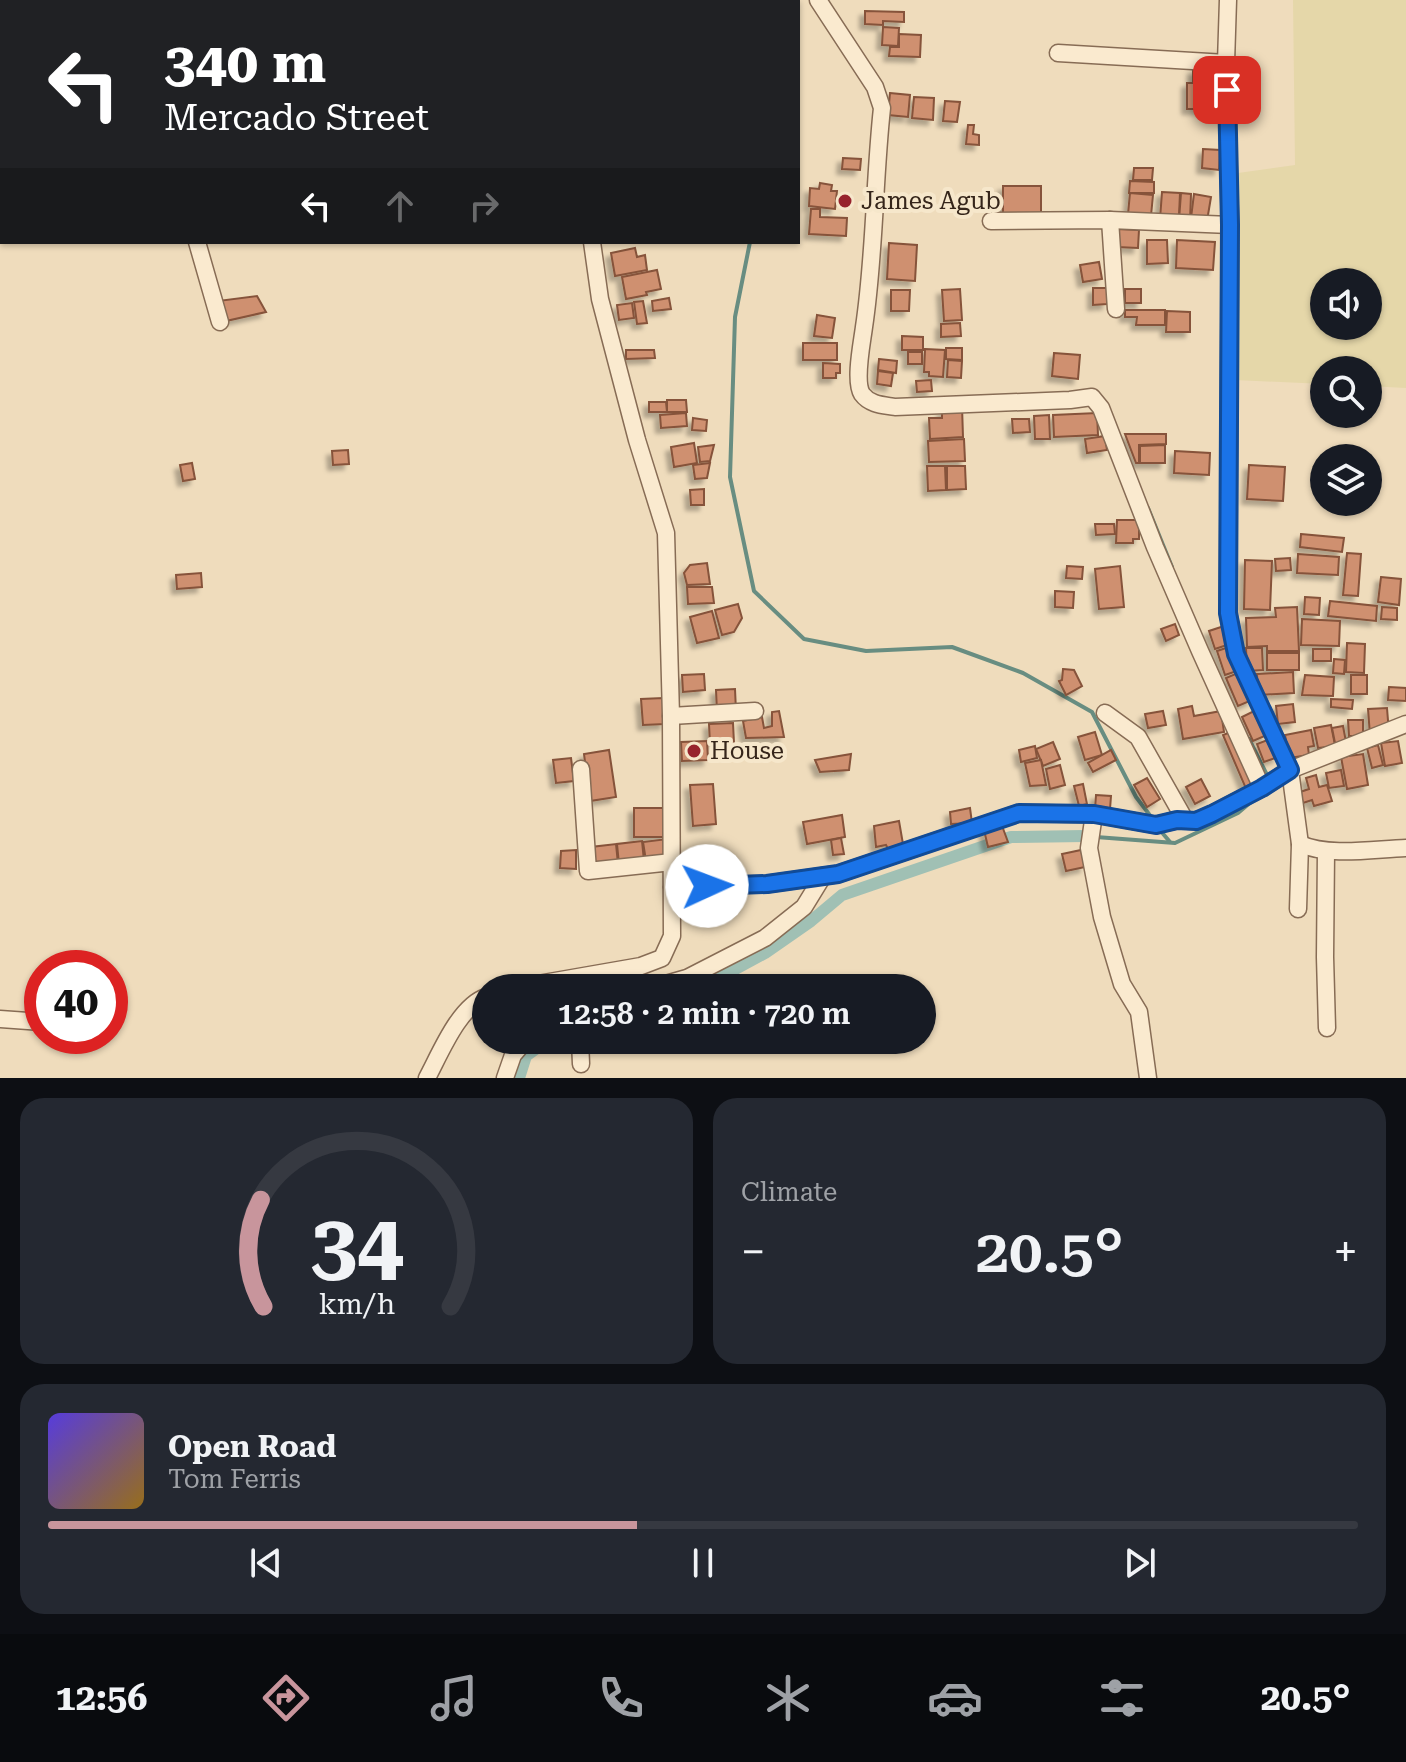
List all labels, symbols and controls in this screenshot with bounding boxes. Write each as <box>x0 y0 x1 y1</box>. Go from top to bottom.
text: 340 m <box>164 30 326 96</box>
icon: left <box>32 32 136 136</box>
pin <box>1193 56 1261 124</box>
icon: arrive <box>1205 68 1249 112</box>
text: Mercado Street <box>164 97 429 139</box>
icon: left <box>294 184 338 228</box>
icon: ahead <box>378 184 422 228</box>
icon: right <box>462 184 506 228</box>
place label: James Agub <box>861 187 1001 215</box>
marker: James Agub <box>836 192 854 210</box>
map controls <box>1310 268 1382 516</box>
button: sound <box>1310 268 1382 340</box>
button: search <box>1310 356 1382 428</box>
button: layers <box>1310 444 1382 516</box>
place label: House <box>710 737 784 765</box>
marker: House <box>685 742 703 760</box>
position arrow <box>665 844 749 928</box>
speed limit sign: 40 <box>24 950 128 1054</box>
text: 12:58 · 2 min · 720 m <box>558 996 850 1031</box>
text: Climate <box>741 1177 837 1207</box>
text: 34 <box>310 1196 403 1293</box>
text: 20.5° <box>975 1216 1124 1287</box>
text: − <box>741 1226 766 1278</box>
text: + <box>1333 1226 1358 1278</box>
text: km/h <box>318 1287 395 1321</box>
text: Open Road <box>168 1429 336 1464</box>
text: Tom Ferris <box>168 1464 301 1494</box>
icon: previous <box>244 1541 288 1585</box>
icon: pause <box>681 1541 725 1585</box>
icon: next <box>1118 1541 1162 1585</box>
icon: directions <box>258 1670 314 1726</box>
icon: music <box>426 1670 482 1726</box>
icon: phone <box>593 1670 649 1726</box>
icon: climate <box>760 1670 816 1726</box>
icon: car <box>927 1670 983 1726</box>
icon: filters <box>1094 1670 1150 1726</box>
text: 12:56 <box>56 1677 147 1719</box>
text: 20.5° <box>1261 1677 1350 1719</box>

